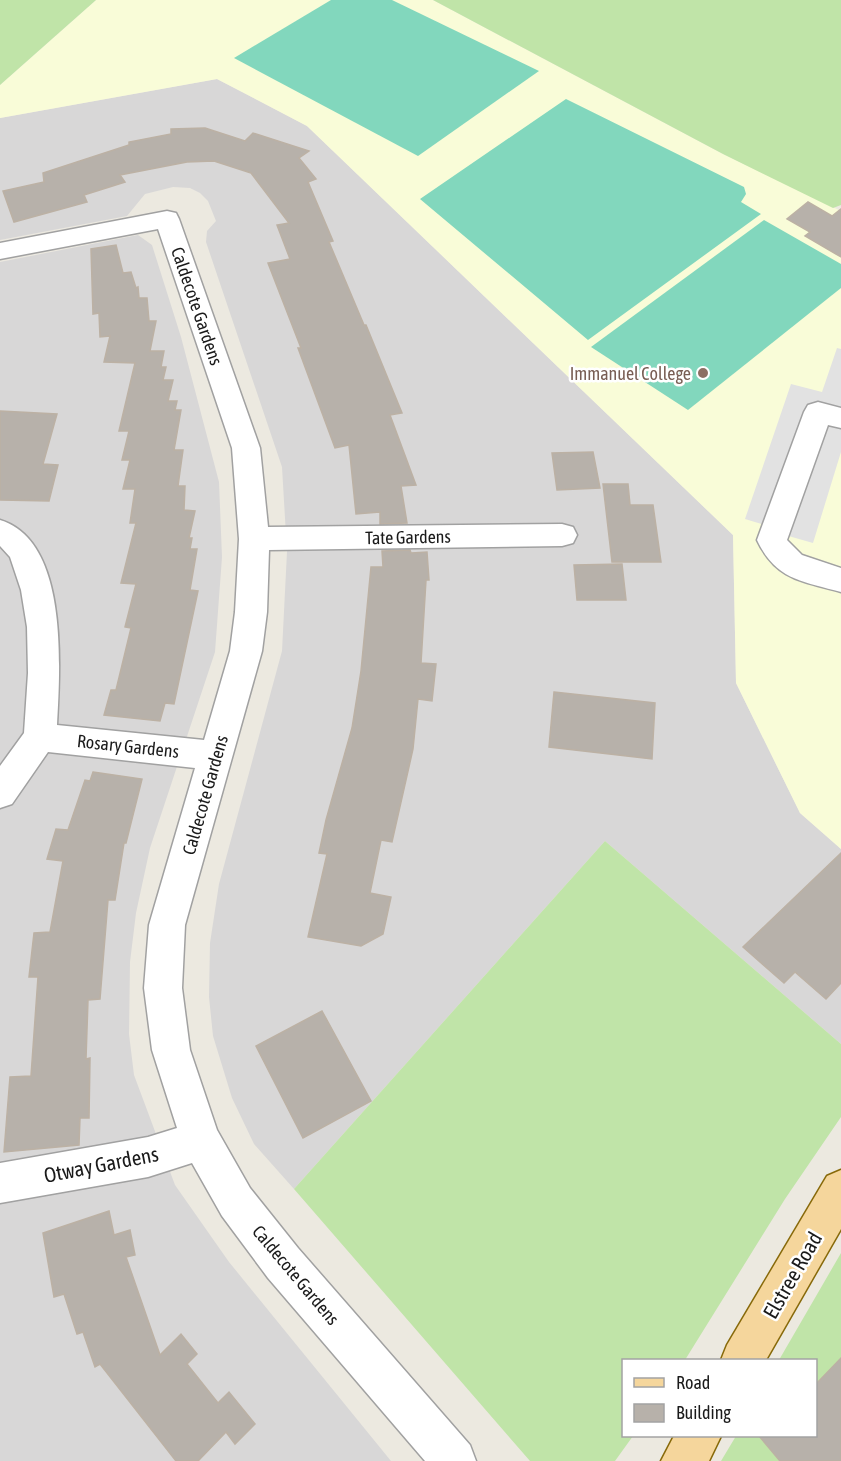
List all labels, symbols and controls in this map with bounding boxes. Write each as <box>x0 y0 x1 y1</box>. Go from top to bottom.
street label: Caldecote Gardens <box>167 244 227 368</box>
place label: Immanuel College <box>570 363 691 384</box>
marker: Immanuel College <box>696 366 710 380</box>
street label: Tate Gardens <box>365 526 451 548</box>
street label: Rosary Gardens <box>76 730 180 762</box>
street label: Caldecote Gardens <box>178 733 232 857</box>
street label: Otway Gardens <box>42 1141 160 1187</box>
street label: Caldecote Gardens <box>248 1221 344 1329</box>
street label: Elstree Road <box>758 1227 826 1323</box>
legend <box>622 1359 817 1437</box>
text: Road <box>676 1372 710 1393</box>
text: Building <box>676 1402 731 1423</box>

